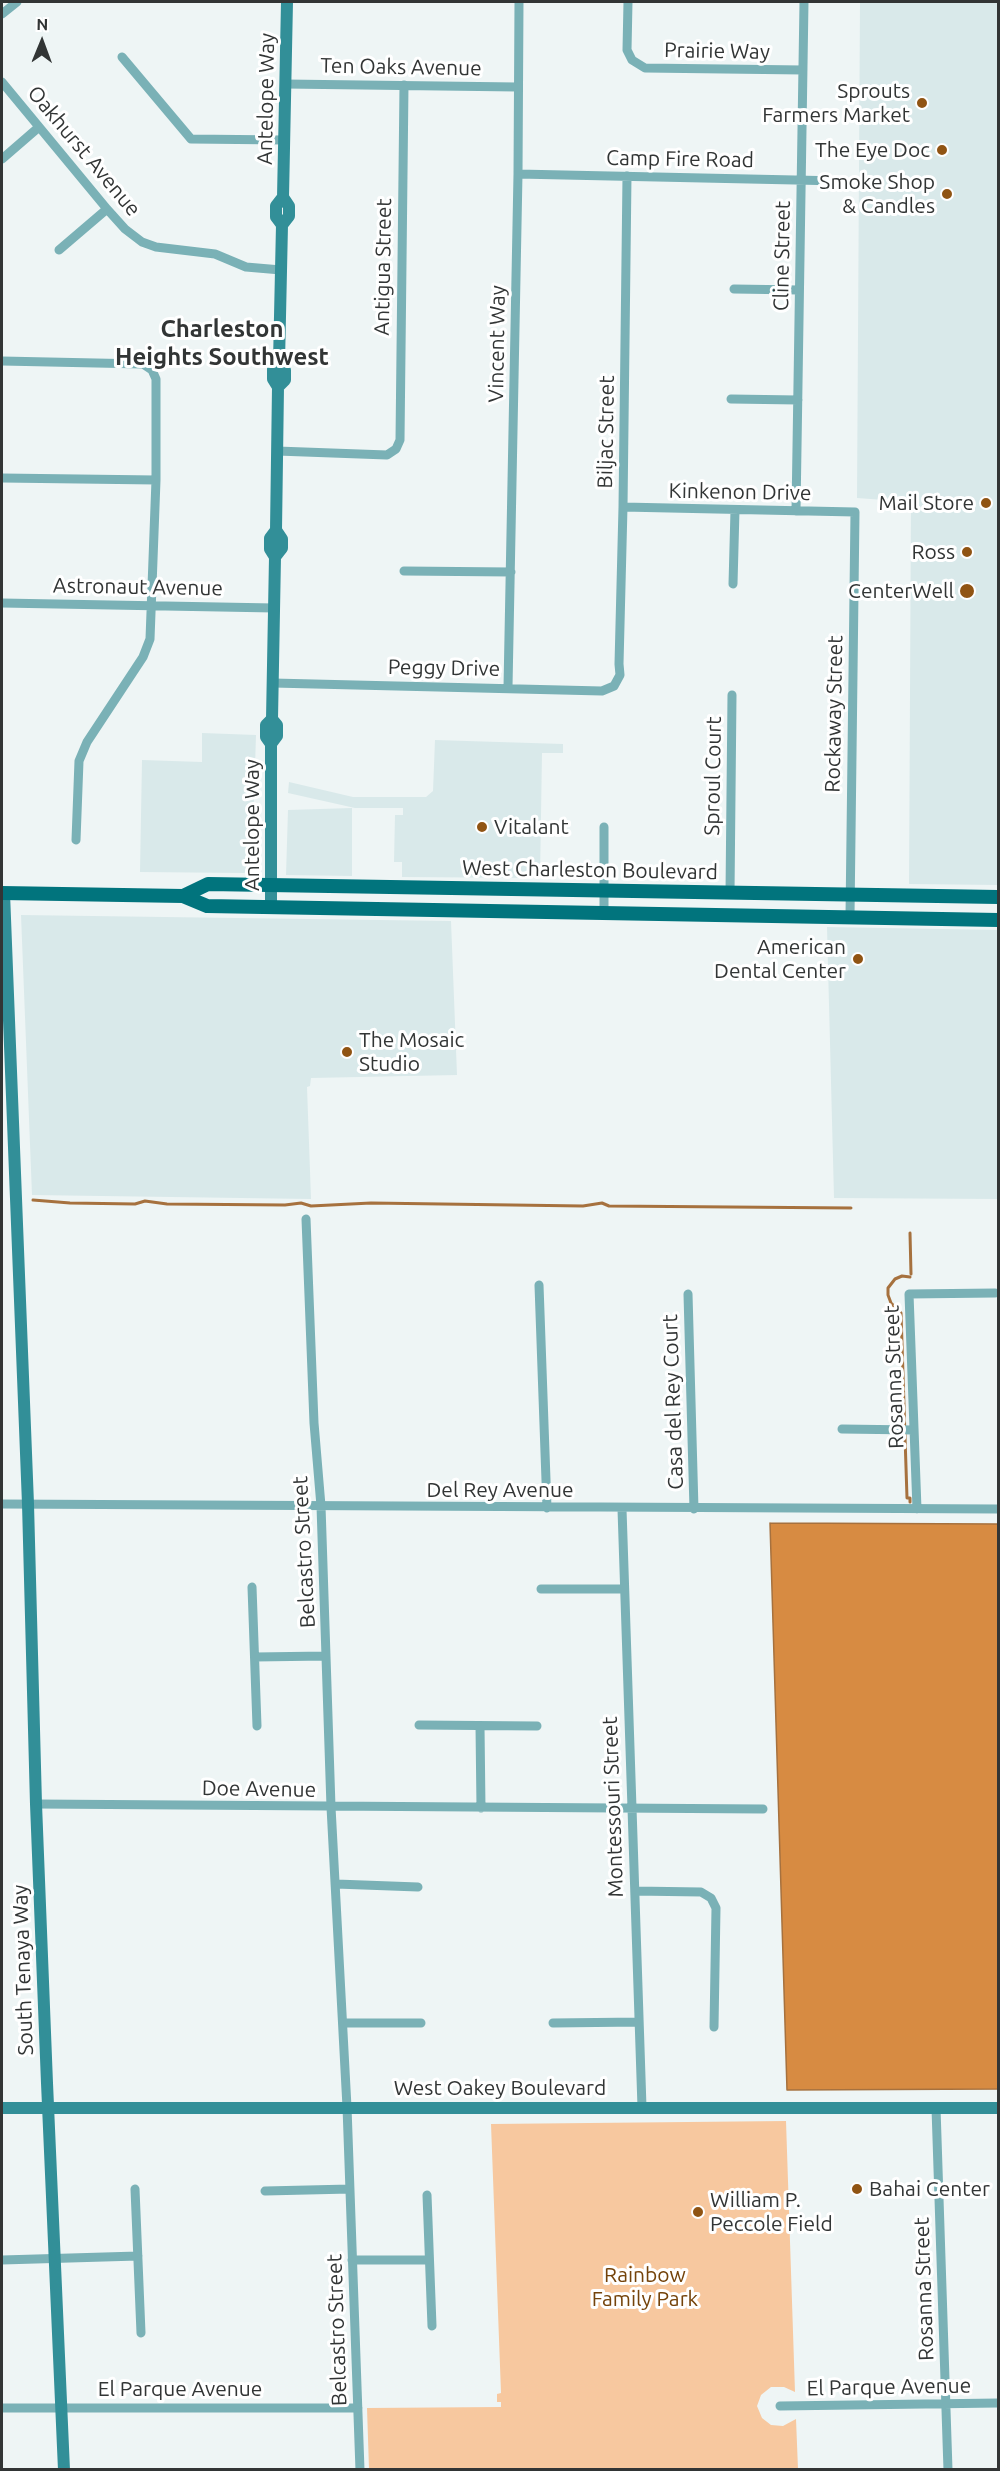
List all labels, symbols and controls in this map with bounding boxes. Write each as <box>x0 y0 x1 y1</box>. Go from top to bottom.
north arrow <box>12 12 72 72</box>
text: N <box>36 15 48 33</box>
street label: Antelope Way <box>252 33 280 165</box>
street label: Prairie Way <box>664 37 770 65</box>
street label: Ten Oaks Avenue <box>320 53 482 81</box>
place label: Sprouts Farmers Market <box>762 78 910 128</box>
street label: Oakhurst Avenue <box>22 81 146 221</box>
marker: Sprouts Farmers Market <box>915 96 929 110</box>
place label: The Eye Doc <box>815 137 930 163</box>
marker: The Eye Doc <box>935 143 949 157</box>
street label: Camp Fire Road <box>606 145 754 173</box>
place label: Smoke Shop & Candles <box>819 169 935 219</box>
marker: Smoke Shop & Candles <box>940 187 954 201</box>
street label: Antigua Street <box>369 198 397 336</box>
street label: Cline Street <box>768 201 796 311</box>
street label: Vincent Way <box>483 285 511 403</box>
district label: Charleston Heights Southwest <box>115 315 329 371</box>
street label: Biljac Street <box>592 375 620 489</box>
street label: Kinkenon Drive <box>668 478 812 506</box>
place label: Mail Store <box>879 490 974 516</box>
marker: Mail Store <box>979 496 993 510</box>
place label: Ross <box>911 539 955 565</box>
marker: Ross <box>960 545 974 559</box>
street label: Astronaut Avenue <box>53 573 223 601</box>
place label: CenterWell <box>848 578 954 604</box>
marker: CenterWell <box>958 582 976 600</box>
street label: Rockaway Street <box>820 635 848 793</box>
street label: Peggy Drive <box>388 654 500 682</box>
street label: Sproul Court <box>699 716 727 836</box>
street label: Antelope Way <box>239 759 265 891</box>
place label: Vitalant <box>494 814 569 840</box>
marker: Vitalant <box>475 820 489 834</box>
street label: West Charleston Boulevard <box>462 855 718 885</box>
place label: American Dental Center <box>714 934 846 984</box>
marker: American Dental Center <box>851 952 865 966</box>
place label: The Mosaic Studio <box>359 1027 464 1077</box>
marker: The Mosaic Studio <box>340 1045 354 1059</box>
street label: Rosanna Street <box>879 1305 909 1449</box>
street label: Casa del Rey Court <box>657 1314 689 1490</box>
street label: Belcastro Street <box>287 1475 321 1629</box>
street label: Del Rey Avenue <box>426 1477 574 1503</box>
street label: Montessouri Street <box>597 1716 629 1898</box>
street label: Doe Avenue <box>202 1775 316 1803</box>
street label: South Tenaya Way <box>7 1884 39 2056</box>
street label: West Oakey Boulevard <box>394 2075 606 2101</box>
place label: Bahai Center <box>869 2176 990 2202</box>
marker: Bahai Center <box>850 2182 864 2196</box>
place label: William P. Peccole Field <box>710 2187 833 2237</box>
marker: William P. Peccole Field <box>691 2205 705 2219</box>
street label: Rosanna Street <box>909 2217 939 2361</box>
street label: Belcastro Street <box>322 2254 352 2406</box>
park label: Rainbow Family Park <box>592 2262 698 2312</box>
street label: El Parque Avenue <box>806 2373 972 2401</box>
street label: El Parque Avenue <box>98 2376 262 2402</box>

